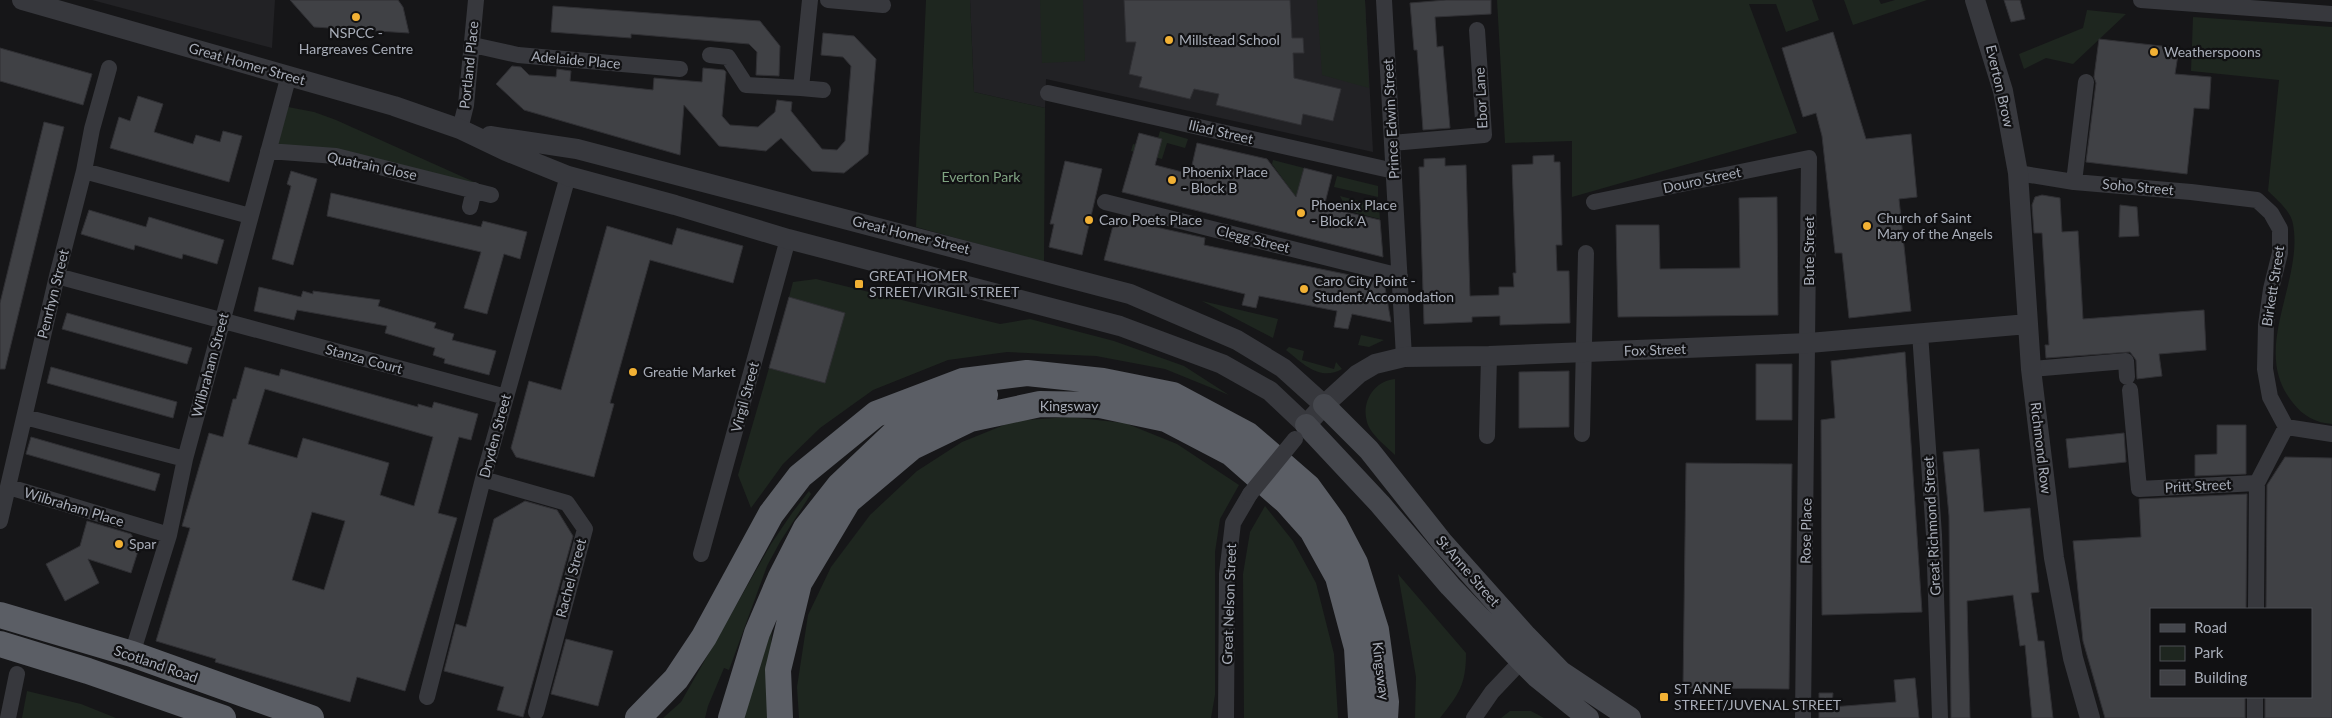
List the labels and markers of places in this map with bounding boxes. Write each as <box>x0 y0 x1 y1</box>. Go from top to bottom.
marker: NSPCC - Hargreaves Centre <box>350 11 362 23</box>
place label: NSPCC - Hargreaves Centre <box>299 24 413 57</box>
place label: Millstead School <box>1179 31 1280 48</box>
marker: Millstead School <box>1163 34 1175 46</box>
place label: Weatherspoons <box>2164 43 2261 60</box>
marker: Weatherspoons <box>2148 46 2160 58</box>
place label: Phoenix Place - Block B <box>1182 163 1268 196</box>
marker: Phoenix Place - Block B <box>1166 174 1178 186</box>
place label: Phoenix Place - Block A <box>1311 196 1397 229</box>
marker: Phoenix Place - Block A <box>1295 207 1307 219</box>
place label: Church of Saint Mary of the Angels <box>1877 209 1993 242</box>
place label: Caro Poets Place <box>1099 211 1202 228</box>
marker: Caro Poets Place <box>1083 214 1095 226</box>
marker: Church of Saint Mary of the Angels <box>1861 220 1873 232</box>
place label: GREAT HOMER STREET/VIRGIL STREET <box>869 267 1020 300</box>
place label: Caro City Point - Student Accomodation <box>1314 272 1454 305</box>
marker: GREAT HOMER STREET/VIRGIL STREET <box>853 278 865 290</box>
marker: Caro City Point - Student Accomodation <box>1298 283 1310 295</box>
place label: Greatie Market <box>643 363 736 380</box>
marker: Greatie Market <box>627 366 639 378</box>
place label: Spar <box>129 535 156 552</box>
marker: Spar <box>113 538 125 550</box>
place label: ST ANNE STREET/JUVENAL STREET <box>1674 680 1842 713</box>
marker: ST ANNE STREET/JUVENAL STREET <box>1658 691 1670 703</box>

